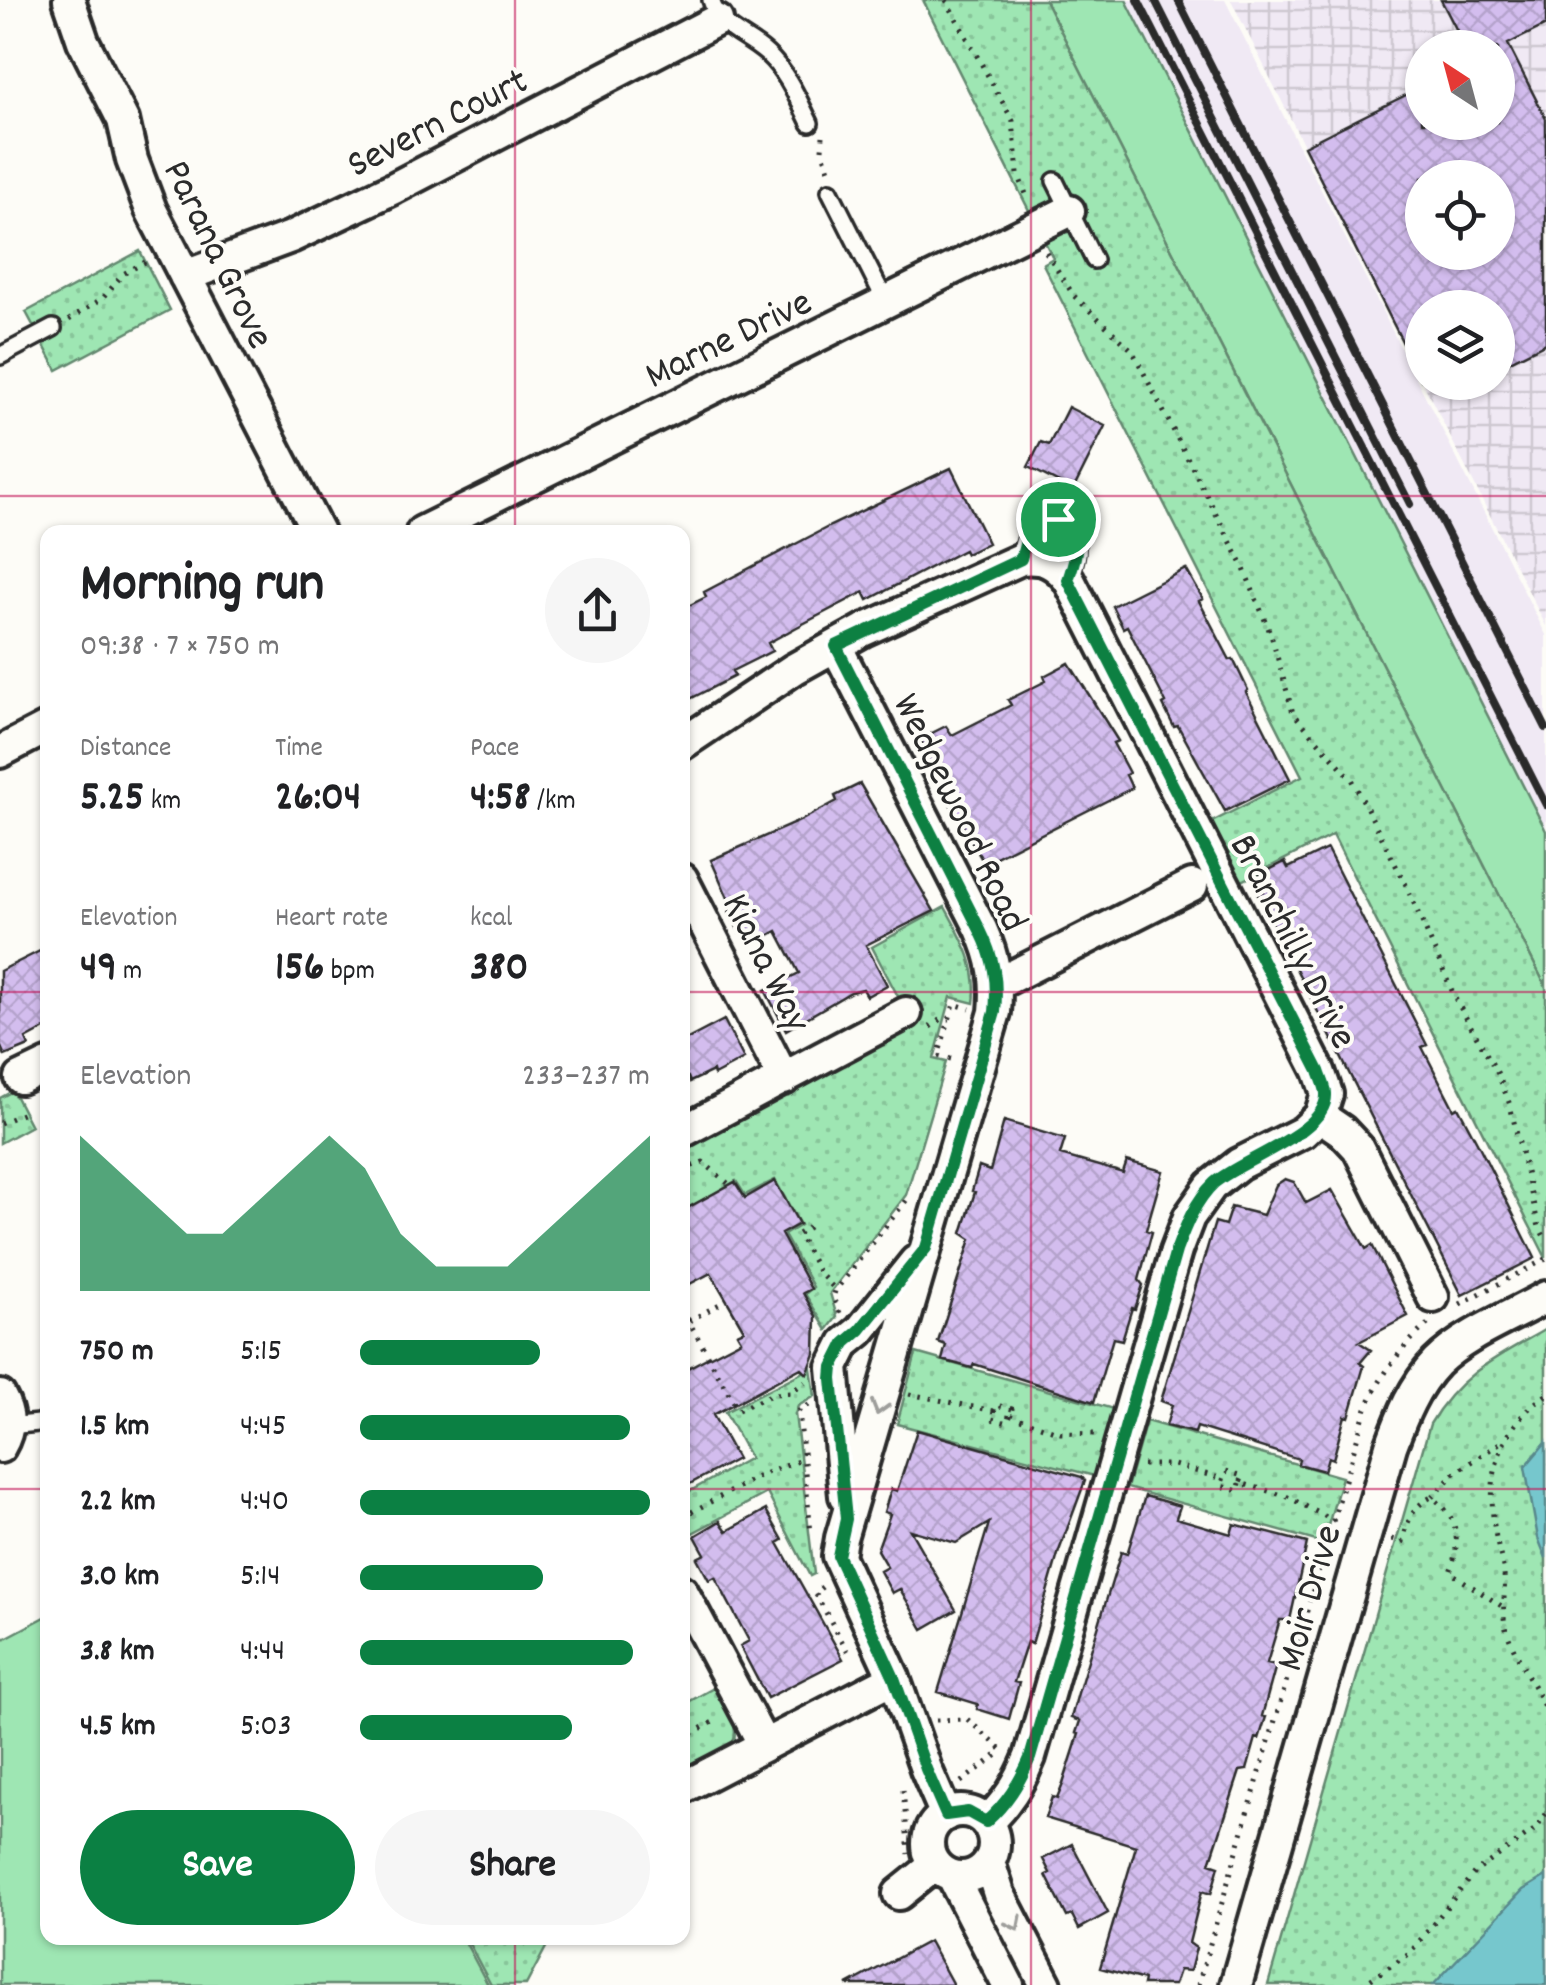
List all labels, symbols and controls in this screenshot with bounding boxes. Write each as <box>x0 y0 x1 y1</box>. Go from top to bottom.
north arrow <box>1405 30 1515 140</box>
map controls <box>1405 30 1515 400</box>
street label: Severn Court <box>339 56 539 196</box>
street label: Parana Grove <box>145 152 285 360</box>
button: locate <box>1405 160 1515 270</box>
street label: Marne Drive <box>637 277 823 407</box>
button: layers <box>1405 290 1515 400</box>
pin <box>1016 477 1101 562</box>
icon: arrive <box>1031 492 1086 547</box>
text: Morning run <box>80 548 324 627</box>
button: share <box>545 558 650 663</box>
text: 09:38 · 7 × 750 m <box>80 625 280 671</box>
street label: Wedgewood Road <box>875 685 1039 943</box>
text: Distance <box>80 730 171 770</box>
text: Time <box>275 730 323 770</box>
text: Pace <box>470 730 519 770</box>
text: 5.25 <box>80 770 144 830</box>
text: 26:04 <box>275 770 361 830</box>
text: 4:58 <box>470 770 531 830</box>
text: km <box>144 783 181 823</box>
text: /km <box>531 783 576 823</box>
street label: Branchilly Drive <box>1212 826 1369 1060</box>
street label: Kiana Way <box>704 885 823 1044</box>
text: Elevation <box>80 900 177 940</box>
text: Heart rate <box>275 900 388 940</box>
text: kcal <box>470 900 513 940</box>
text: 49 <box>80 940 117 1000</box>
text: 156 <box>275 940 324 1000</box>
text: 380 <box>470 940 528 1000</box>
text: m <box>117 953 142 993</box>
text: bpm <box>324 953 375 993</box>
text: Elevation <box>80 1055 191 1101</box>
text: 233–237 m <box>522 1055 650 1101</box>
text: 750 m <box>80 1330 154 1376</box>
text: 5:15 <box>240 1330 282 1376</box>
one-way arrow <box>870 1399 891 1416</box>
text: 1.5 km <box>80 1405 150 1451</box>
text: 4:45 <box>240 1405 287 1451</box>
text: 2.2 km <box>80 1480 156 1526</box>
text: 4:40 <box>240 1480 289 1526</box>
street label: Moir Drive <box>1264 1519 1360 1679</box>
text: 3.0 km <box>80 1555 159 1601</box>
text: 5:14 <box>240 1555 280 1601</box>
text: 3.8 km <box>80 1630 155 1676</box>
text: 4:44 <box>240 1630 285 1676</box>
text: 4.5 km <box>80 1705 156 1751</box>
text: 5:03 <box>240 1705 292 1751</box>
button: Save <box>80 1810 355 1925</box>
button: Share <box>375 1810 650 1925</box>
one-way arrow <box>1003 1914 1022 1932</box>

